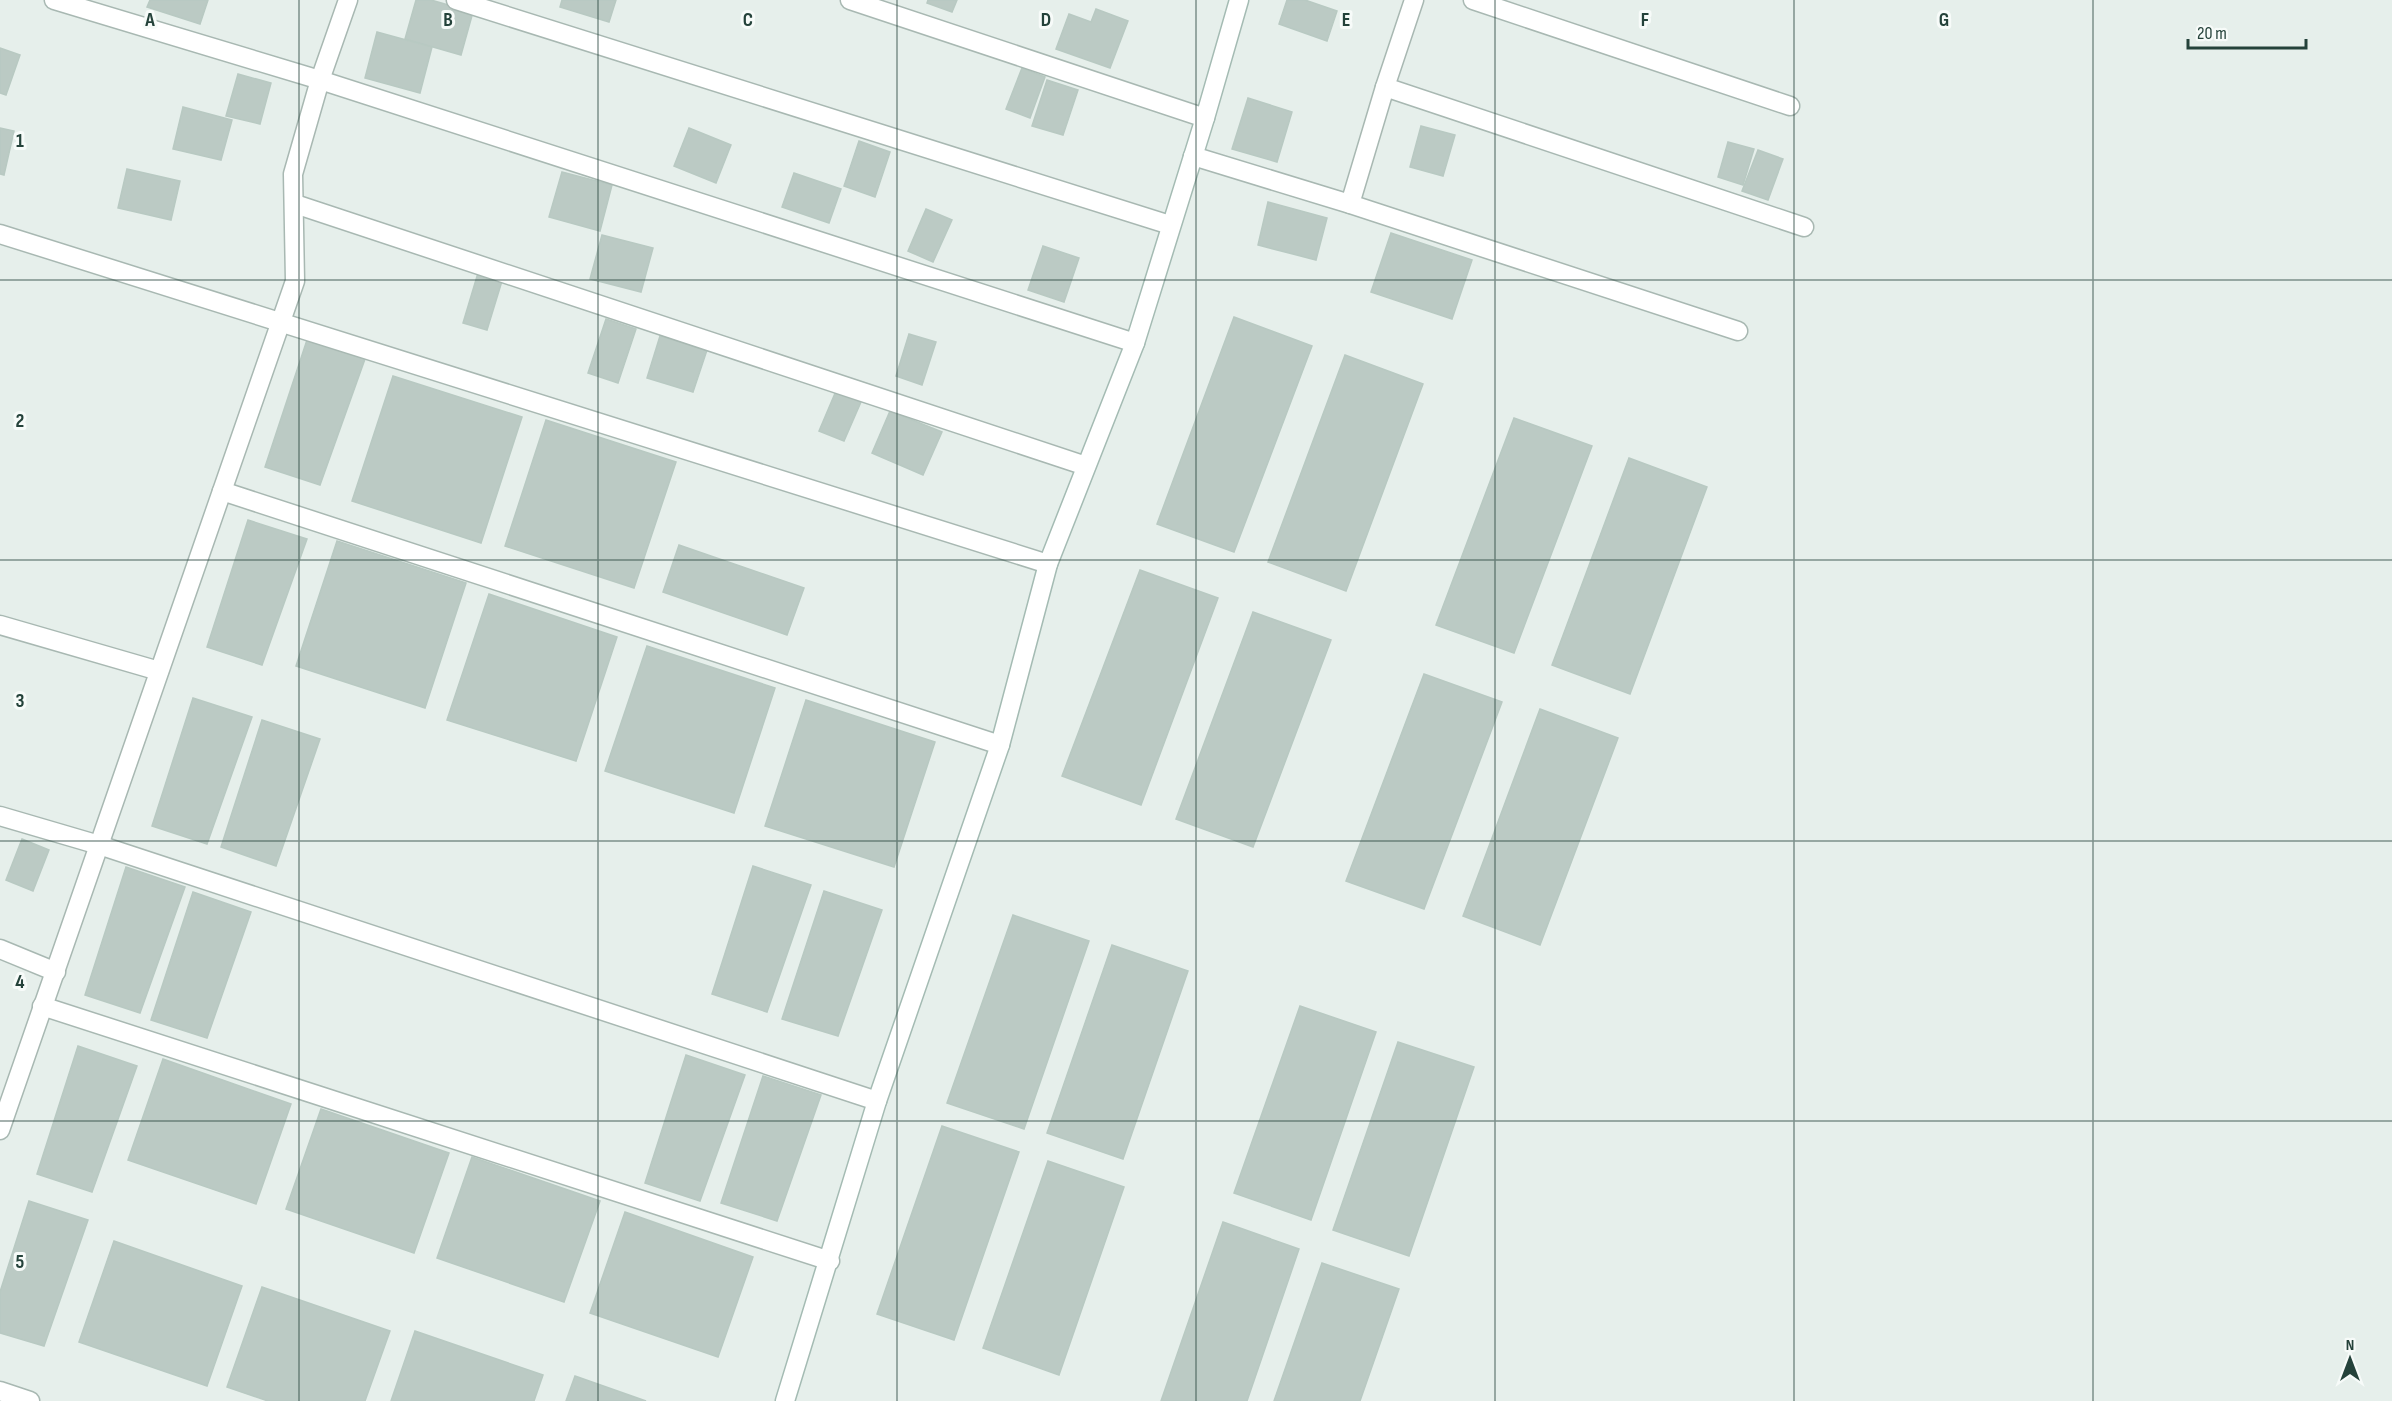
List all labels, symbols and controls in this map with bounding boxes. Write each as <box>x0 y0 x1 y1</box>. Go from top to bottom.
text: A <box>144 8 155 32</box>
text: B <box>443 8 453 32</box>
text: C <box>743 8 753 32</box>
text: D <box>1041 8 1051 32</box>
text: E <box>1342 8 1350 32</box>
text: F <box>1641 8 1649 32</box>
text: G <box>1939 8 1949 32</box>
scale bar <box>2188 12 2306 50</box>
text: 20 m <box>2197 23 2227 44</box>
text: 1 <box>16 129 24 153</box>
text: 2 <box>16 409 24 433</box>
text: 3 <box>16 689 25 713</box>
text: 4 <box>15 970 25 994</box>
text: 5 <box>16 1250 25 1274</box>
north arrow <box>2320 1329 2380 1389</box>
text: N <box>2346 1336 2354 1355</box>

